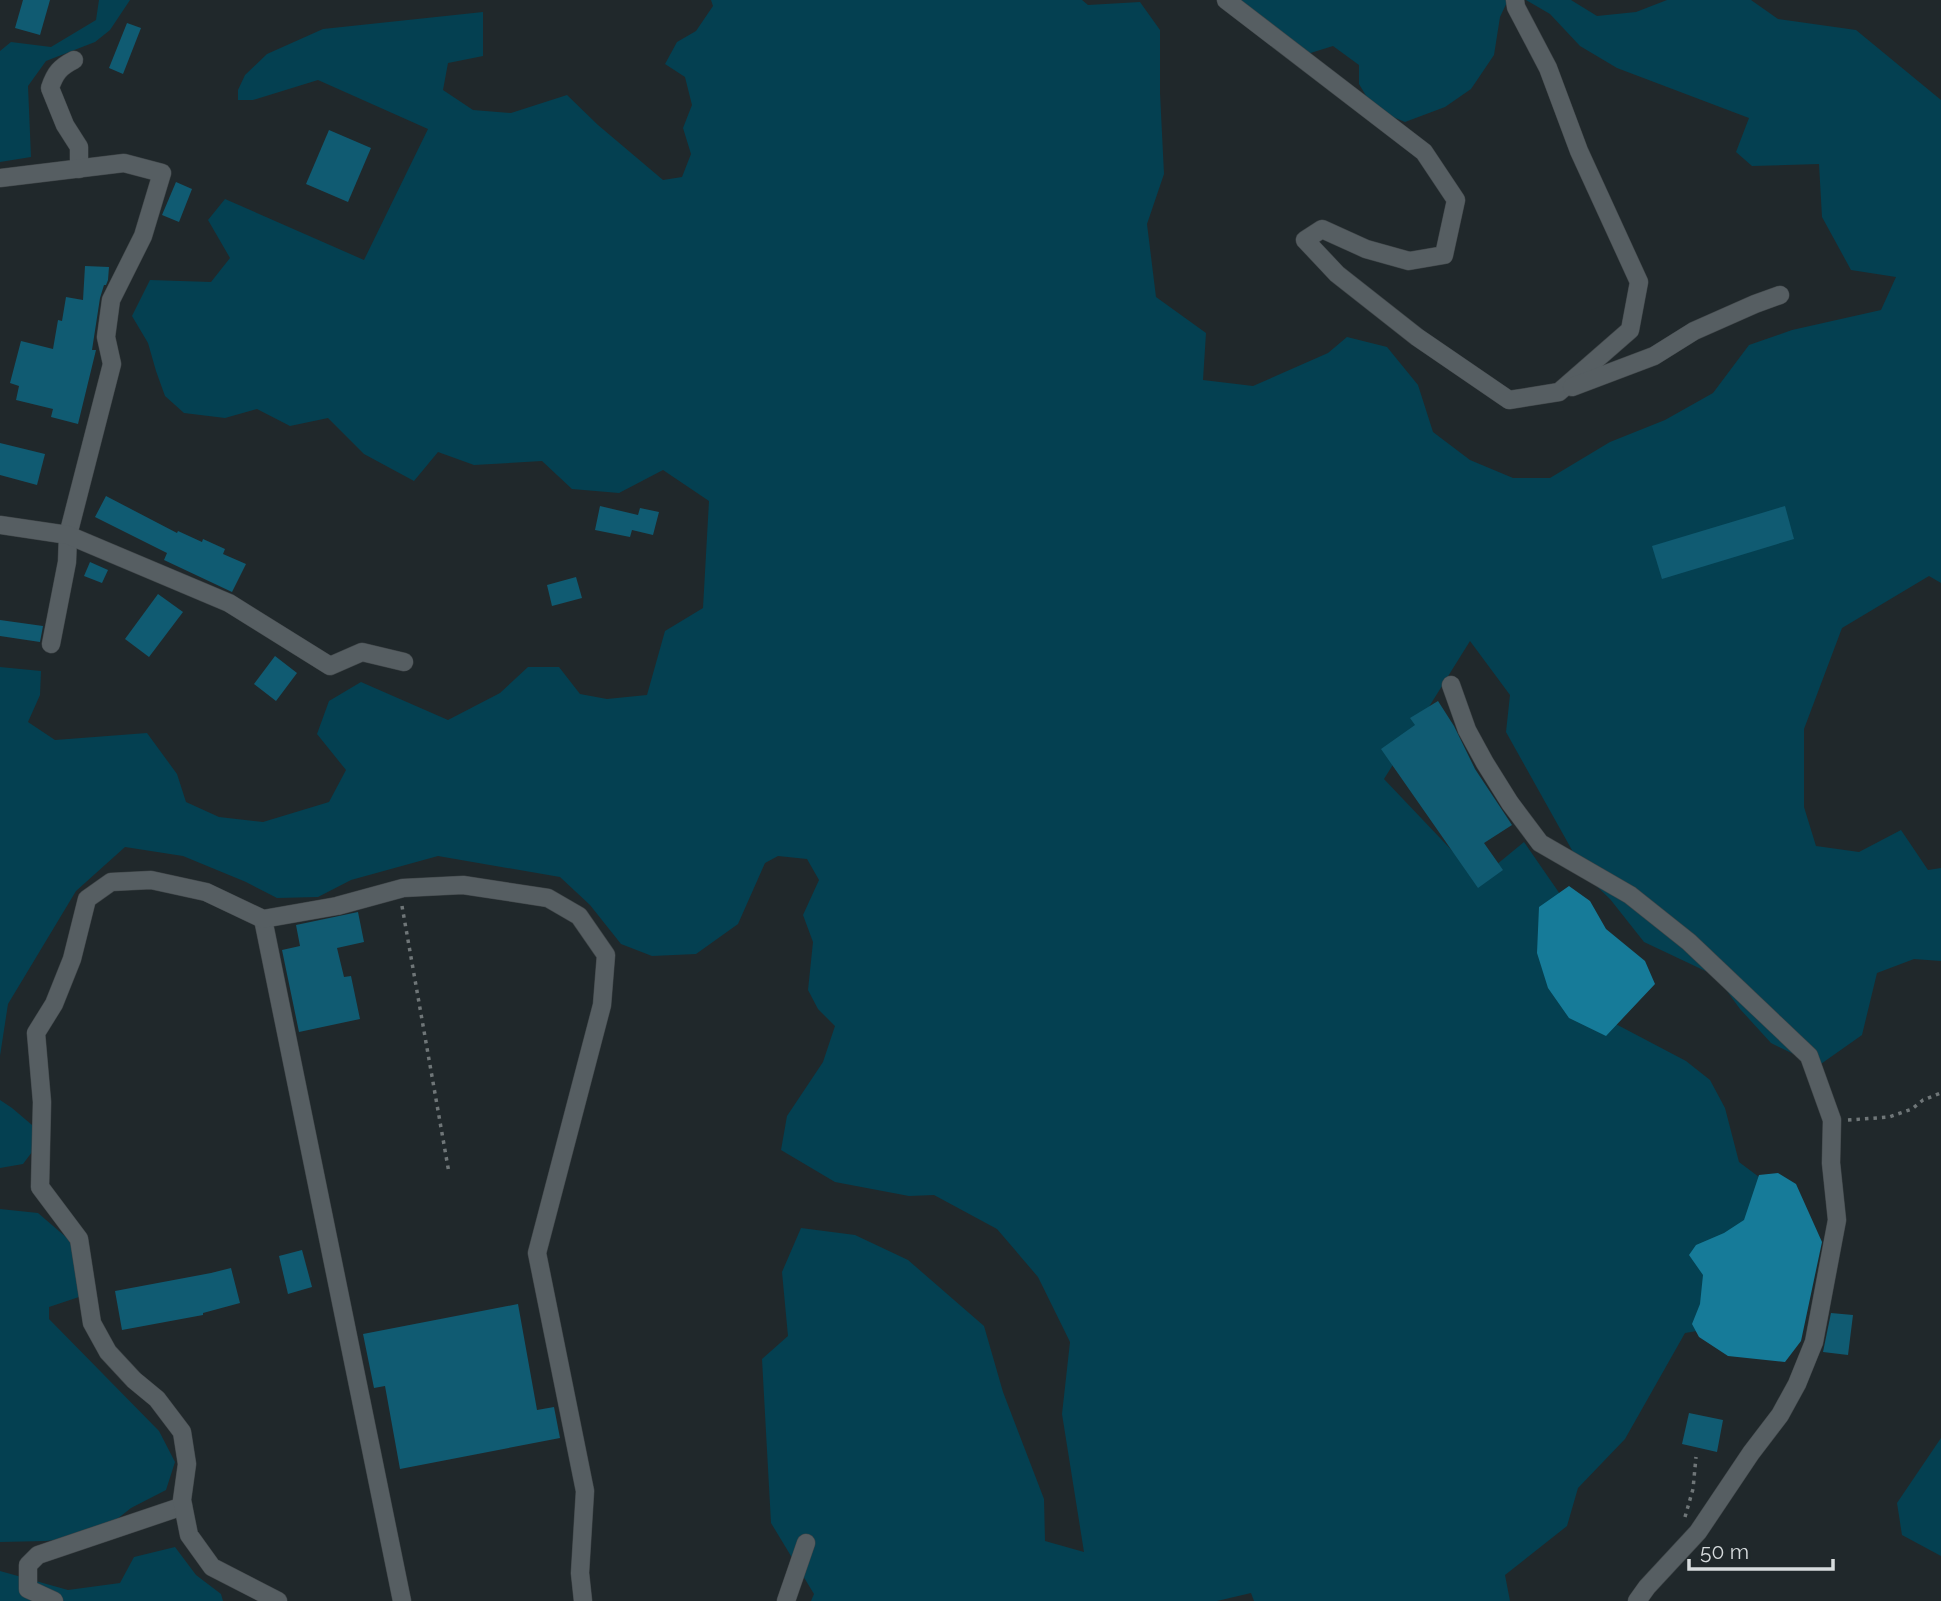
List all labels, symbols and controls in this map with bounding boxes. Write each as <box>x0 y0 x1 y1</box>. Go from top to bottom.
scale bar <box>1689 1528 1832 1572</box>
text: 50 m <box>1700 1539 1749 1564</box>

